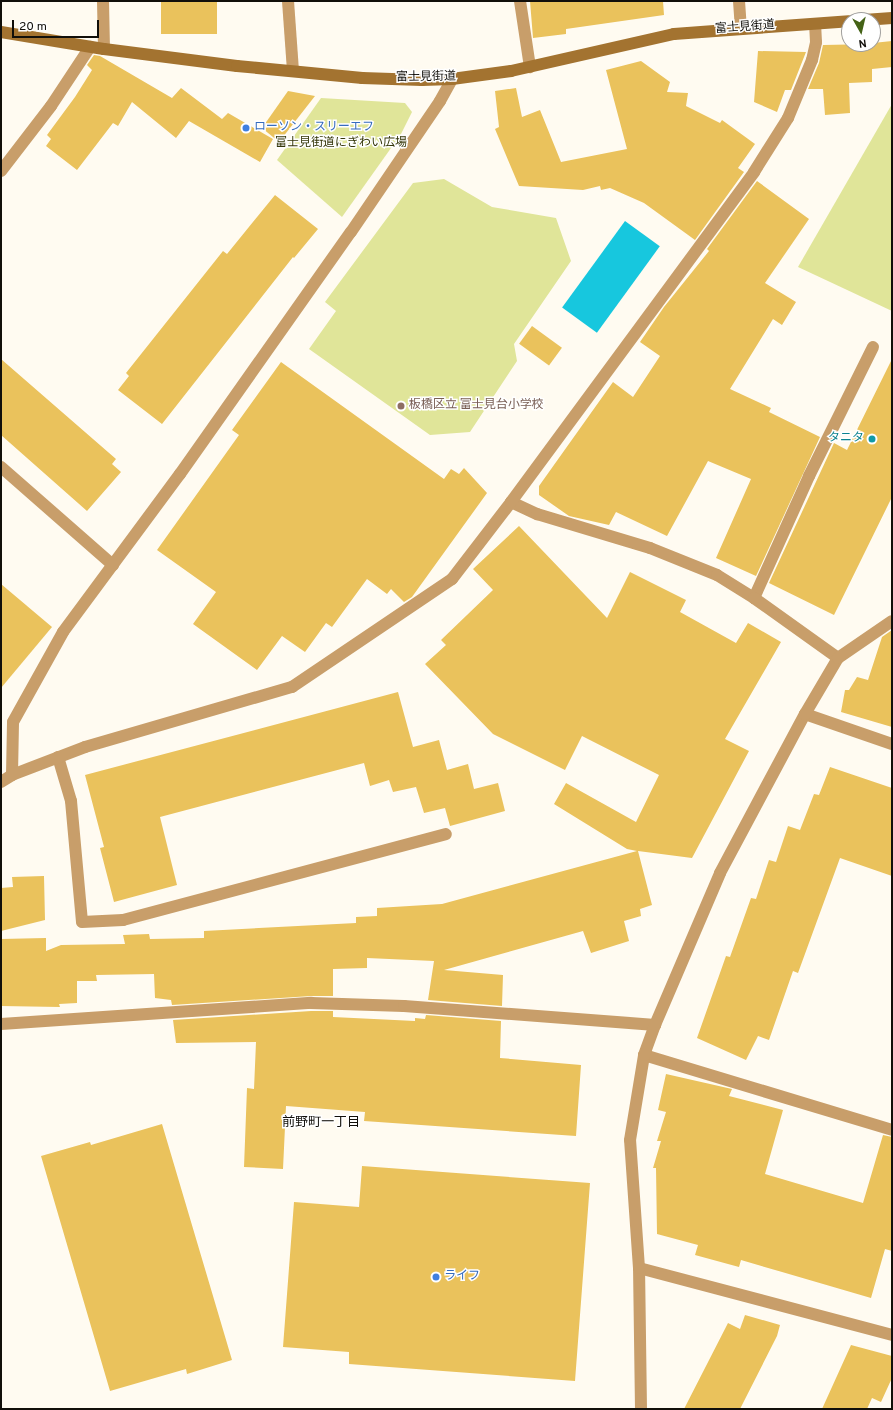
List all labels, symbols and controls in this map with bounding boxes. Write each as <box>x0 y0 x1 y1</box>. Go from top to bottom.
scale bar <box>14 12 101 38</box>
north arrow <box>841 12 881 52</box>
text: 20 m <box>19 19 47 35</box>
street label: 富士見街道 <box>715 19 775 37</box>
text: N <box>858 35 867 50</box>
street label: 富士見街道 <box>396 70 456 86</box>
place label: ローソン・スリーエフ <box>254 121 374 135</box>
marker: ローソン・スリーエフ <box>241 123 251 133</box>
park label: 富士見街道にぎわい広場 <box>275 137 407 151</box>
place label: 板橋区立 富士見台小学校 <box>409 399 544 413</box>
marker: 板橋区立 富士見台小学校 <box>396 401 406 411</box>
place label: タニタ <box>828 432 864 446</box>
marker: タニタ <box>867 434 877 444</box>
district label: 前野町一丁目 <box>282 1115 360 1131</box>
place label: ライフ <box>444 1270 480 1284</box>
marker: ライフ <box>431 1272 441 1282</box>

